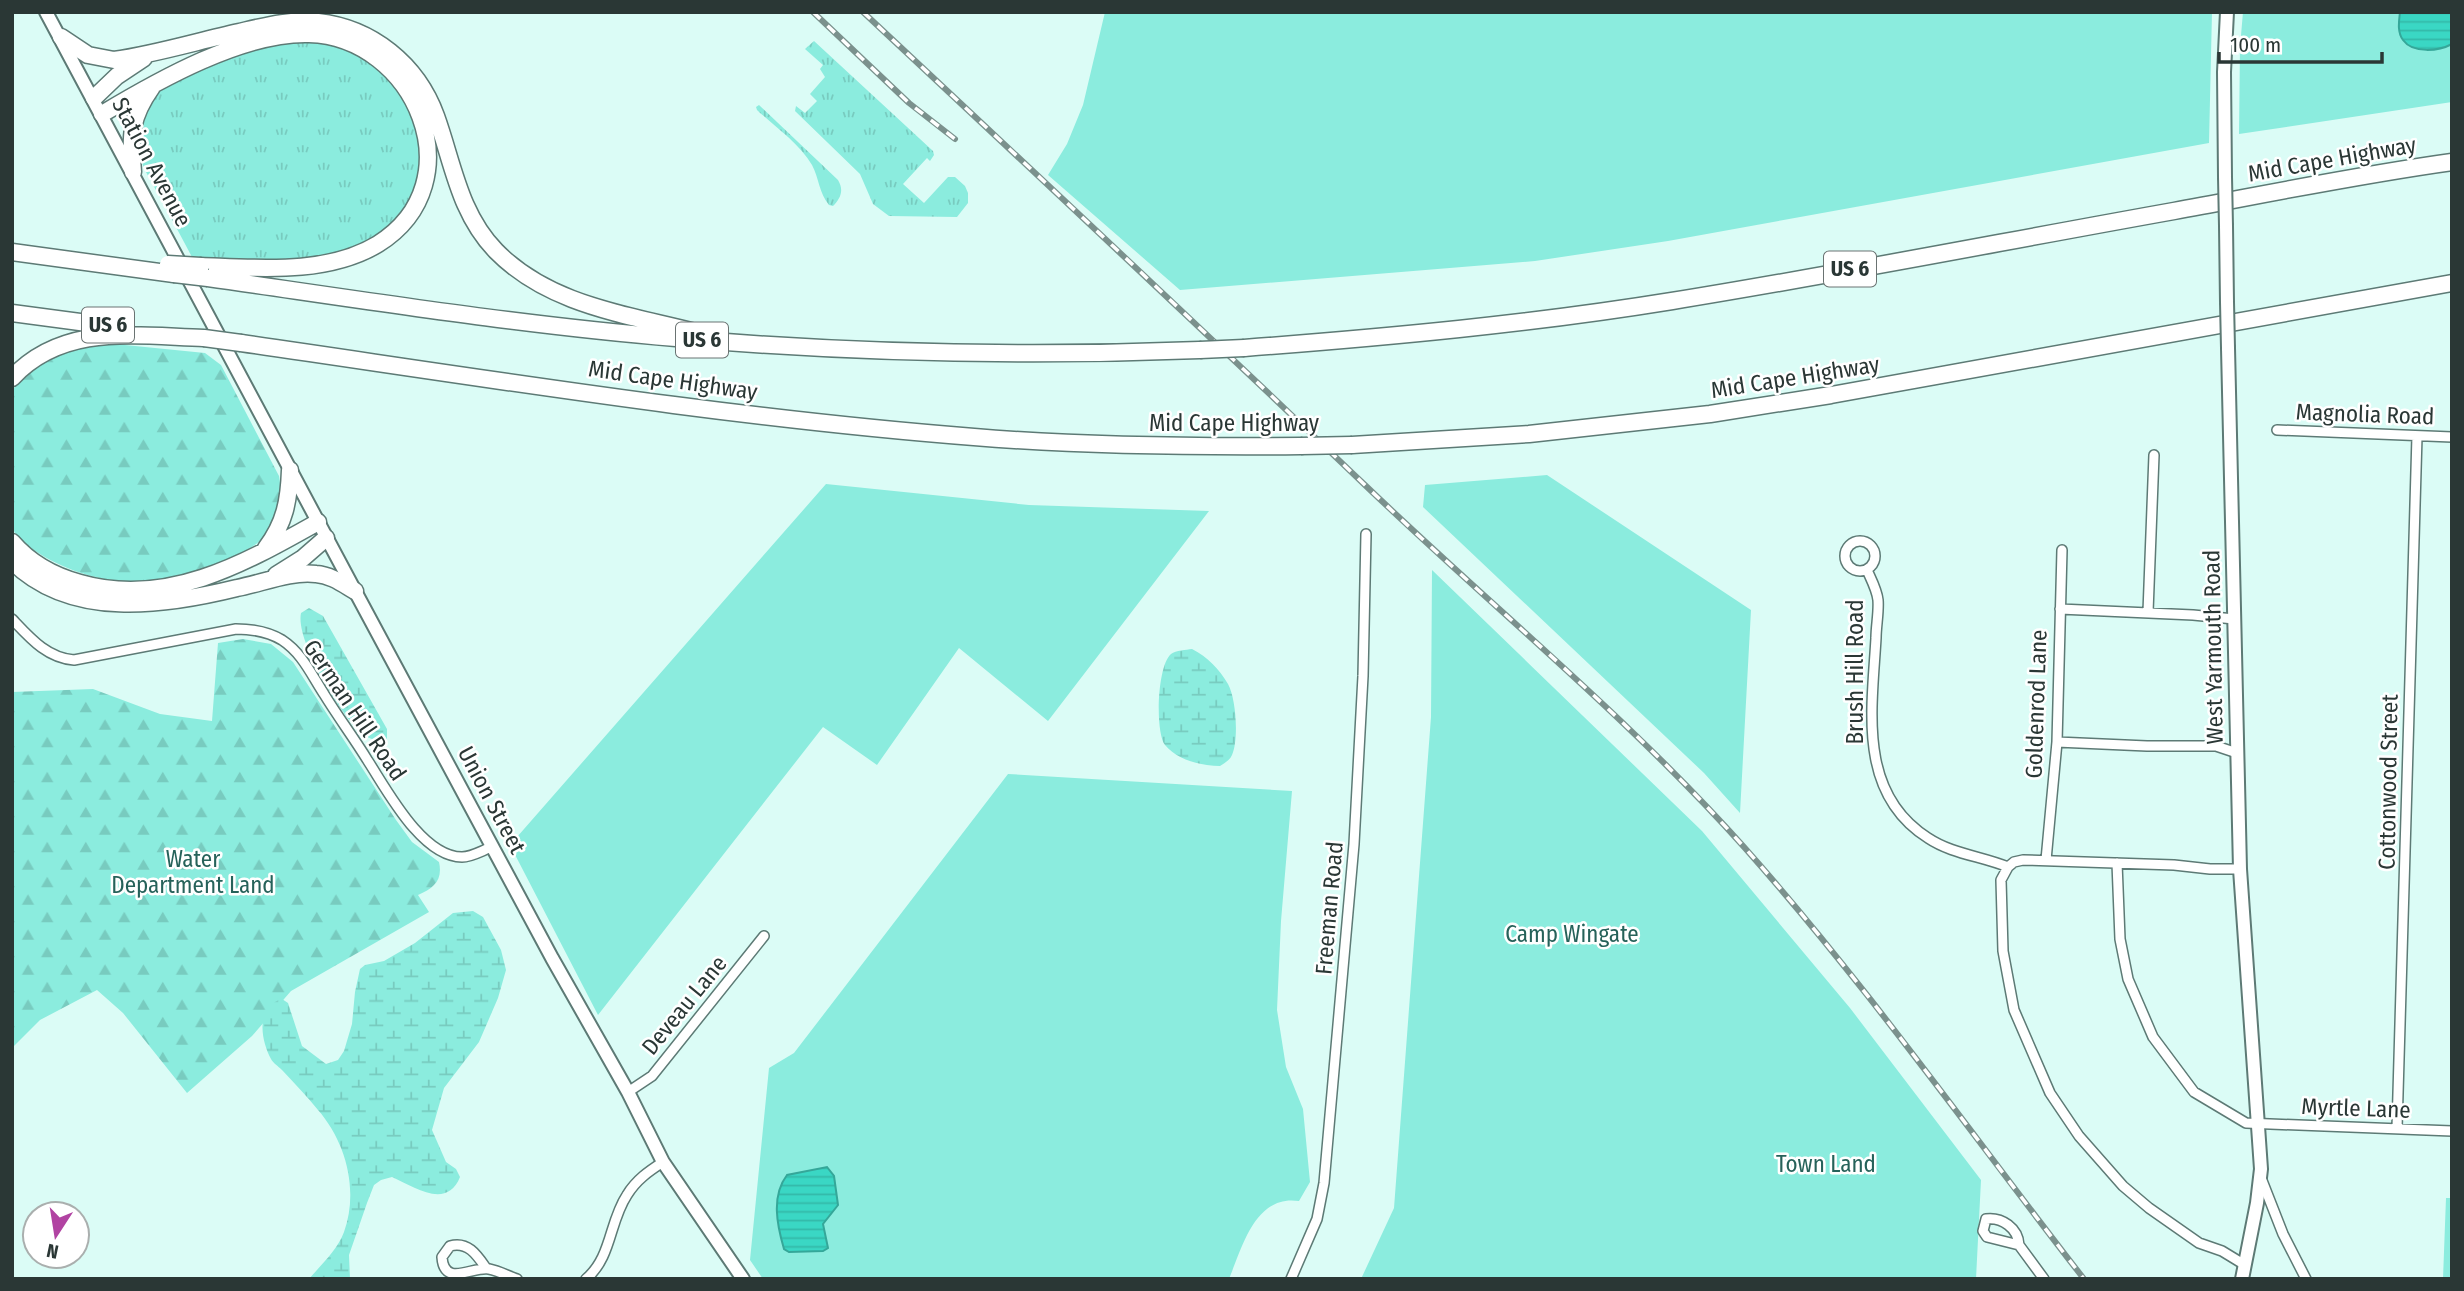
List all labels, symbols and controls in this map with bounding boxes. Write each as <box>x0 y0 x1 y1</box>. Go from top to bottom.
scale bar <box>2219 21 2382 65</box>
text: 100 m <box>2230 32 2281 58</box>
street label: Station Avenue <box>106 93 198 231</box>
street label: Mid Cape Highway <box>2246 130 2419 188</box>
road number: US 6 <box>1824 252 1876 286</box>
road number: US 6 <box>82 308 134 342</box>
road number: US 6 <box>676 322 728 358</box>
street label: Mid Cape Highway <box>1709 350 1882 404</box>
street label: Mid Cape Highway <box>587 354 760 406</box>
street label: Magnolia Road <box>2295 398 2435 430</box>
street label: Mid Cape Highway <box>1149 409 1320 437</box>
street label: West Yarmouth Road <box>2197 549 2229 745</box>
street label: Brush Hill Road <box>1841 600 1869 744</box>
street label: Goldenrod Lane <box>2019 629 2053 779</box>
street label: German Hill Road <box>298 634 412 786</box>
street label: Cottonwood Street <box>2372 693 2404 870</box>
street label: Union Street <box>452 741 532 859</box>
street label: Freeman Road <box>1309 840 1349 976</box>
park label: Water Department Land <box>111 845 275 899</box>
park label: Camp Wingate <box>1505 920 1639 948</box>
street label: Deveau Lane <box>636 950 732 1060</box>
street label: Myrtle Lane <box>2301 1092 2411 1124</box>
park label: Town Land <box>1776 1150 1876 1178</box>
north arrow <box>21 1200 91 1270</box>
text: N <box>45 1239 61 1264</box>

